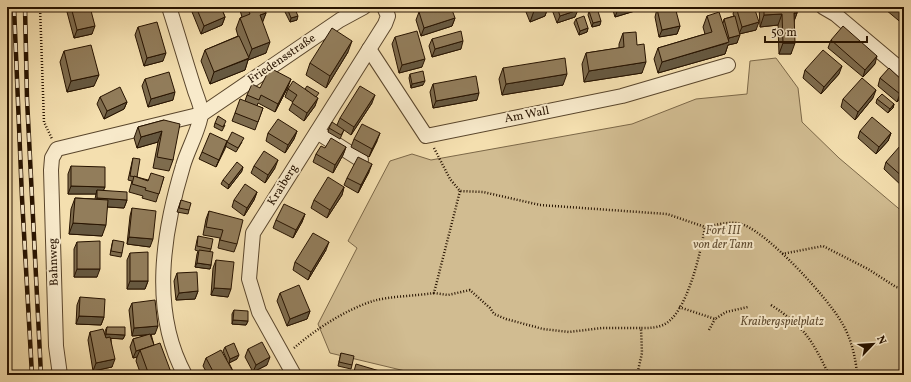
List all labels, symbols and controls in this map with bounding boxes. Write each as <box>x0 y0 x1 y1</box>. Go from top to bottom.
scale bar <box>765 18 867 44</box>
text: 50 m <box>771 25 797 41</box>
street label: Friedensstraße <box>245 30 319 88</box>
street label: Am Wall <box>503 103 551 127</box>
street label: Kraiberg <box>264 161 302 209</box>
park label: Fort III von der Tann <box>693 223 753 253</box>
street label: Bahnweg <box>45 238 63 286</box>
park label: Kraibergspielplatz <box>740 314 824 330</box>
north arrow <box>853 324 893 364</box>
text: N <box>872 334 889 347</box>

